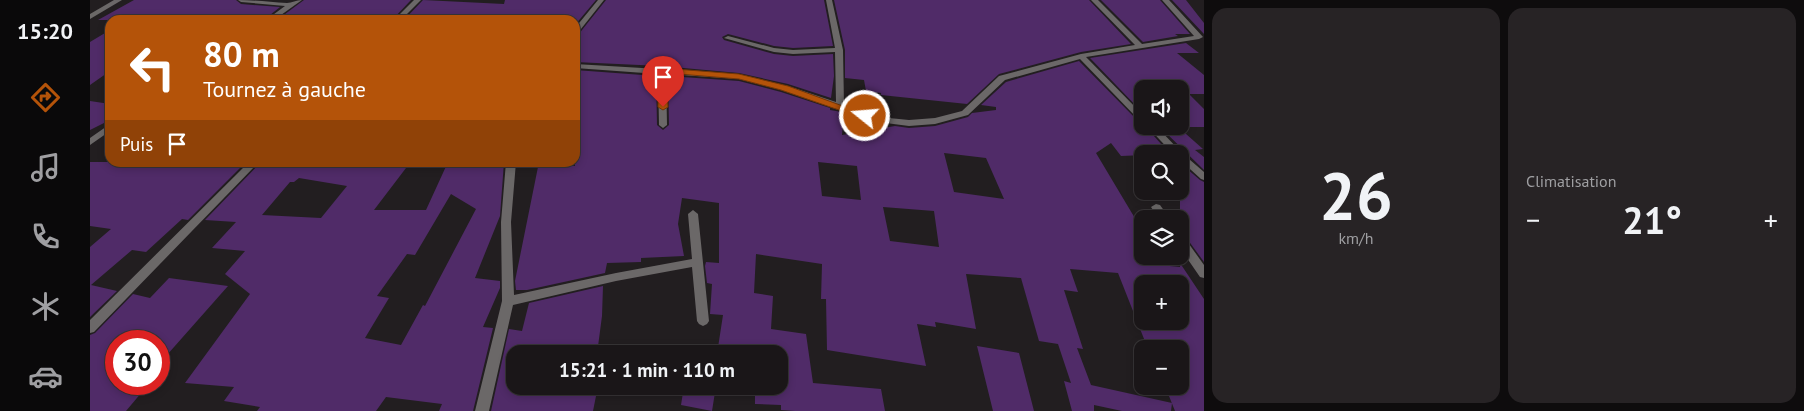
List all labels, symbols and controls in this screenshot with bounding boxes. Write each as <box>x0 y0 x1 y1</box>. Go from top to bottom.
text: 15:20 <box>17 17 73 45</box>
text: 80 m <box>203 31 280 77</box>
icon: left <box>120 35 185 100</box>
pin <box>642 56 684 107</box>
icon: arrive <box>649 63 677 91</box>
text: Tournez à gauche <box>203 75 366 103</box>
icon: directions <box>28 80 63 115</box>
map controls <box>1134 80 1189 395</box>
button: sound <box>1134 80 1189 135</box>
position arrow <box>838 89 890 141</box>
icon: arrive <box>163 130 191 158</box>
text: Puis <box>120 132 153 156</box>
button: search <box>1134 145 1189 200</box>
icon: music <box>28 150 63 185</box>
text: 26 <box>1319 153 1393 237</box>
text: Climatisation <box>1526 171 1616 191</box>
text: 21° <box>1622 195 1682 244</box>
text: − <box>1526 201 1540 238</box>
text: + <box>1764 201 1778 238</box>
button: layers <box>1134 210 1189 265</box>
icon: phone <box>28 219 63 254</box>
text: km/h <box>1338 228 1374 248</box>
button: + <box>1134 275 1189 330</box>
icon: climate <box>28 289 63 324</box>
speed limit sign: 30 <box>105 330 170 395</box>
button: − <box>1134 340 1189 395</box>
text: 15:21 · 1 min · 110 m <box>559 358 735 382</box>
icon: car <box>28 359 63 394</box>

